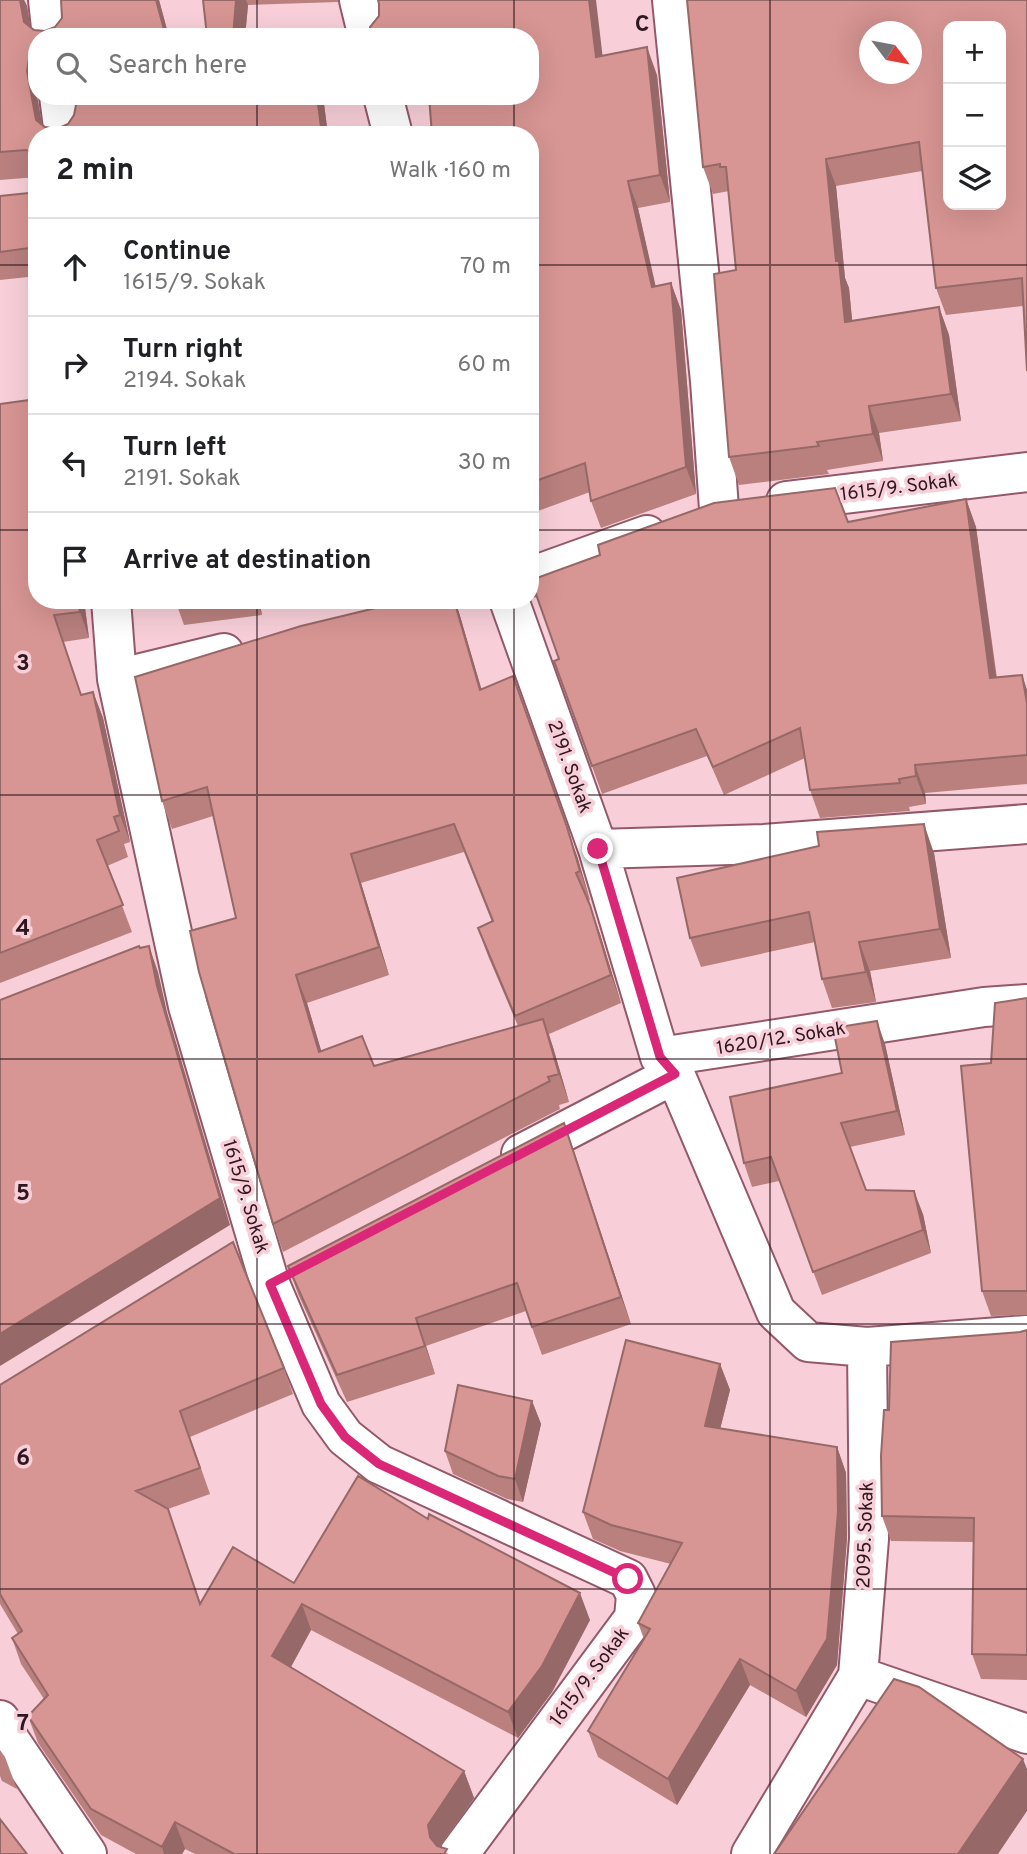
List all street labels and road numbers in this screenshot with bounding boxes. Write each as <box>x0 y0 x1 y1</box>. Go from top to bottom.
street label: 1615/9. Sokak <box>839 469 959 507</box>
street label: 2191. Sokak <box>541 717 597 817</box>
street label: 1620/12. Sokak <box>715 1017 847 1061</box>
street label: 1615/9. Sokak <box>216 1137 274 1257</box>
street label: 2095. Sokak <box>852 1481 880 1589</box>
street label: 1615/9. Sokak <box>545 1623 635 1731</box>

